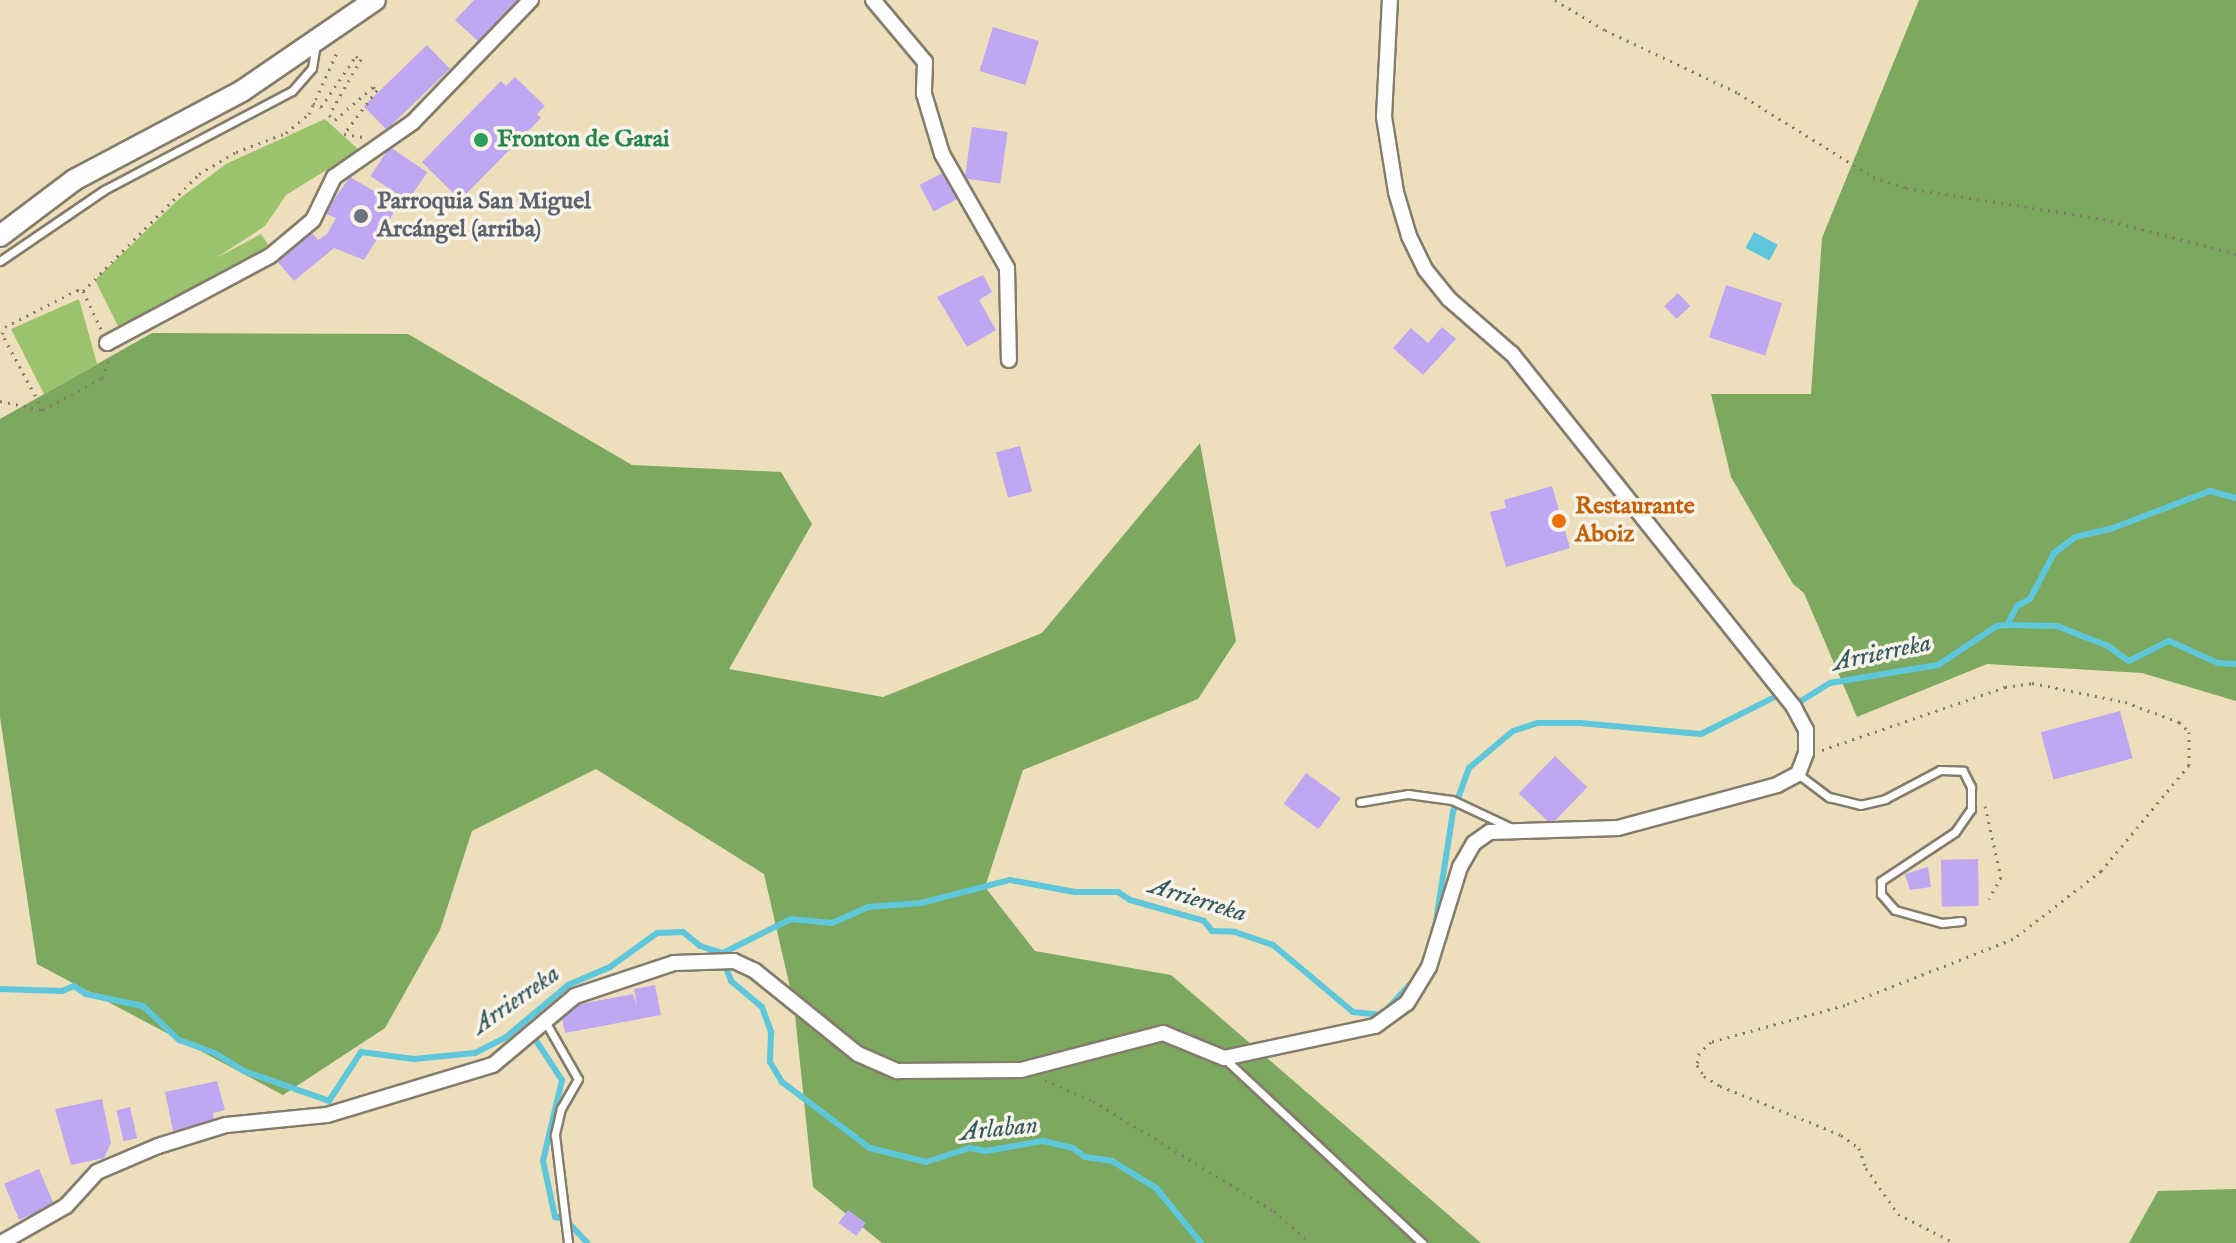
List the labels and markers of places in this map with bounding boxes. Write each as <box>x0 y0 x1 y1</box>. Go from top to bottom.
place label: Fronton de Garai <box>497 126 669 154</box>
marker: Fronton de Garai <box>472 131 490 149</box>
place label: Parroquia San Miguel Arcángel (arriba) <box>377 188 591 244</box>
marker: Parroquia San Miguel Arcángel (arriba) <box>352 207 370 225</box>
place label: Restaurante Aboiz <box>1575 493 1695 549</box>
marker: Restaurante Aboiz <box>1550 512 1568 530</box>

